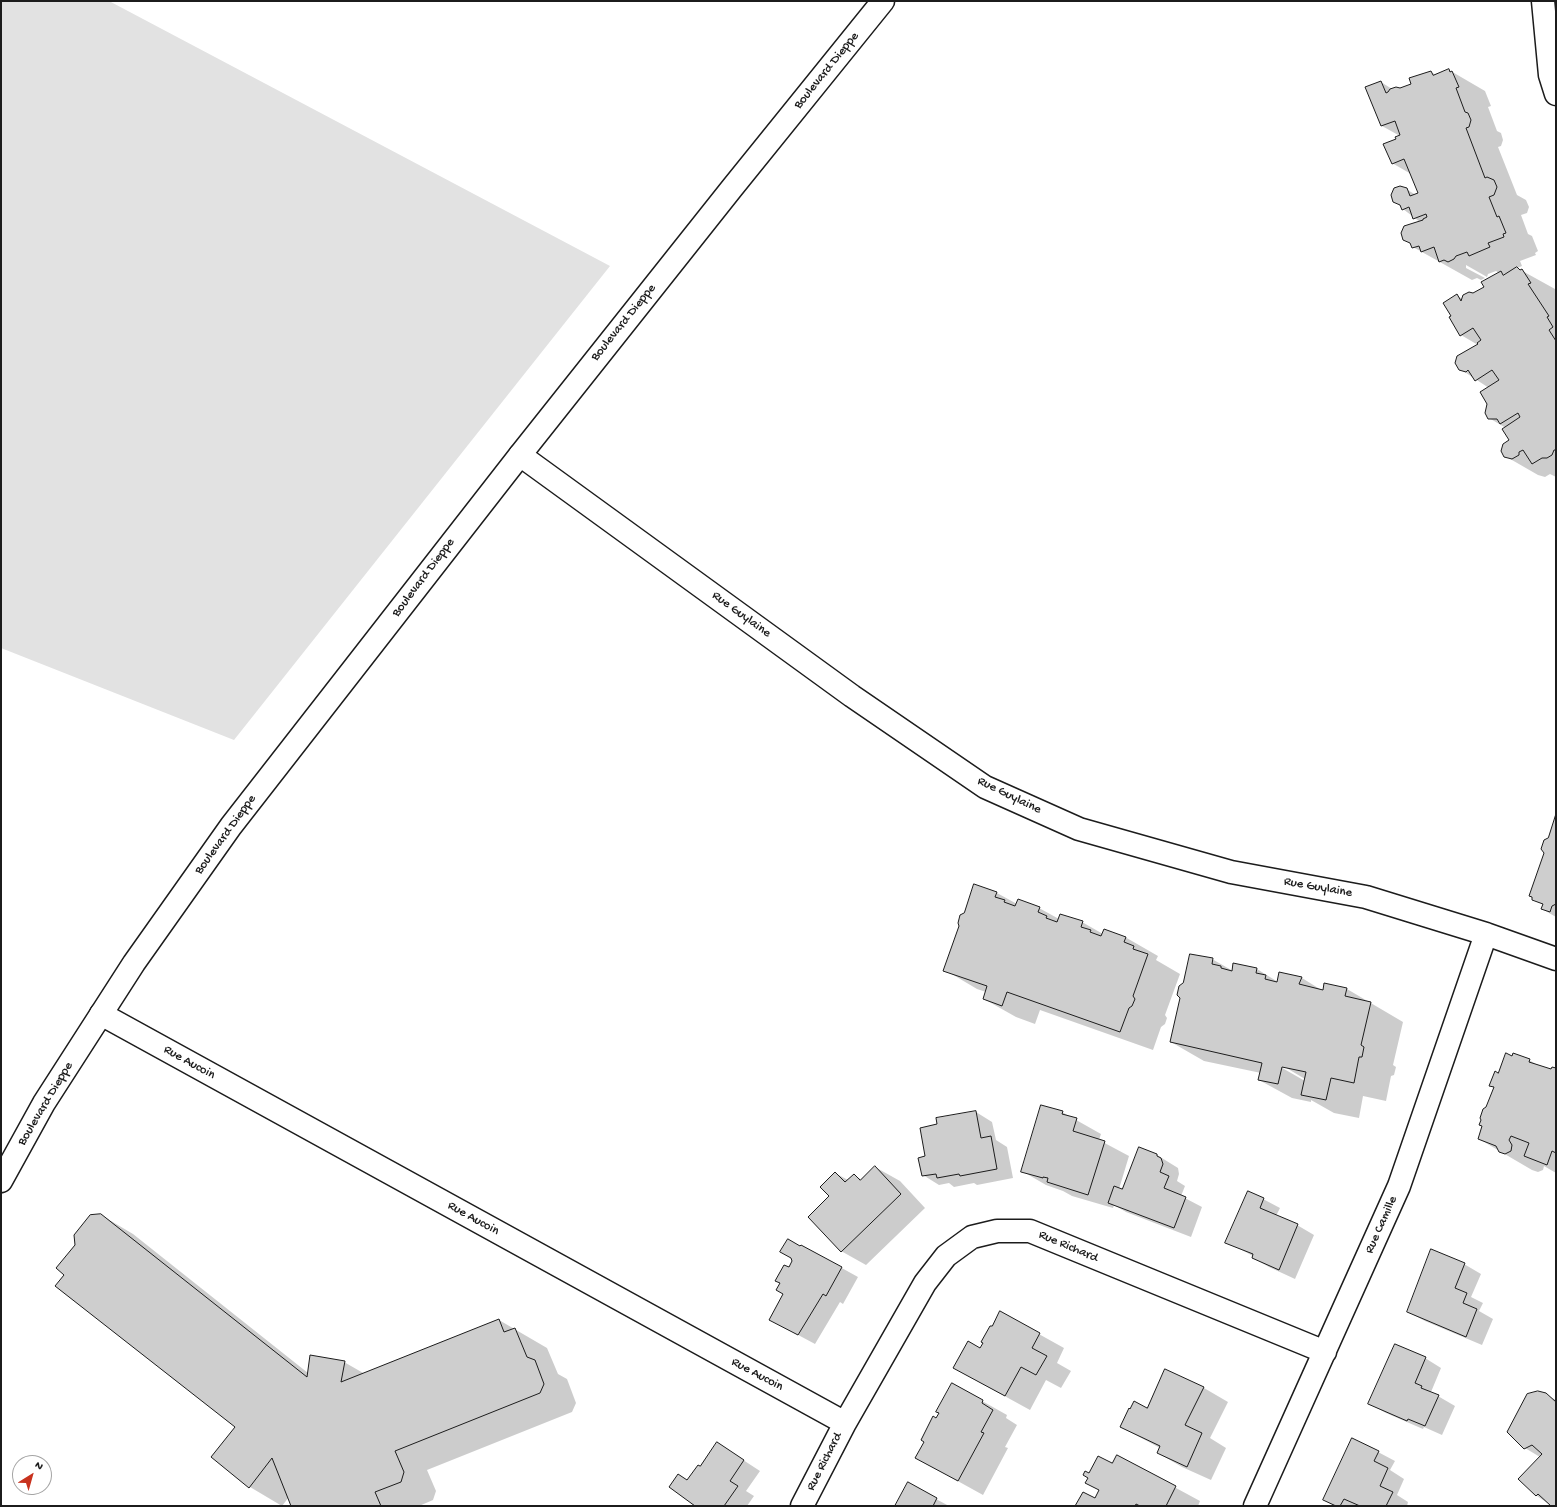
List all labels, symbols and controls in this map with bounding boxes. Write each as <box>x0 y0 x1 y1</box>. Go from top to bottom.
street label: Boulevard Dieppe <box>791 29 863 113</box>
street label: Boulevard Dieppe <box>588 281 660 365</box>
street label: Boulevard Dieppe <box>389 535 459 621</box>
street label: Rue Guylaine <box>708 588 774 642</box>
street label: Rue Guylaine <box>974 774 1044 818</box>
street label: Boulevard Dieppe <box>192 792 260 878</box>
street label: Rue Guylaine <box>1283 874 1353 902</box>
street label: Rue Aucoin <box>160 1042 218 1084</box>
street label: Boulevard Dieppe <box>15 1059 77 1149</box>
street label: Rue Camille <box>1362 1194 1402 1256</box>
street label: Rue Aucoin <box>444 1198 502 1240</box>
street label: Rue Richard <box>1036 1227 1100 1267</box>
street label: Rue Aucoin <box>728 1355 786 1395</box>
street label: Rue Richard <box>804 1430 846 1494</box>
north arrow <box>12 1455 52 1495</box>
text: N <box>32 1459 45 1473</box>

